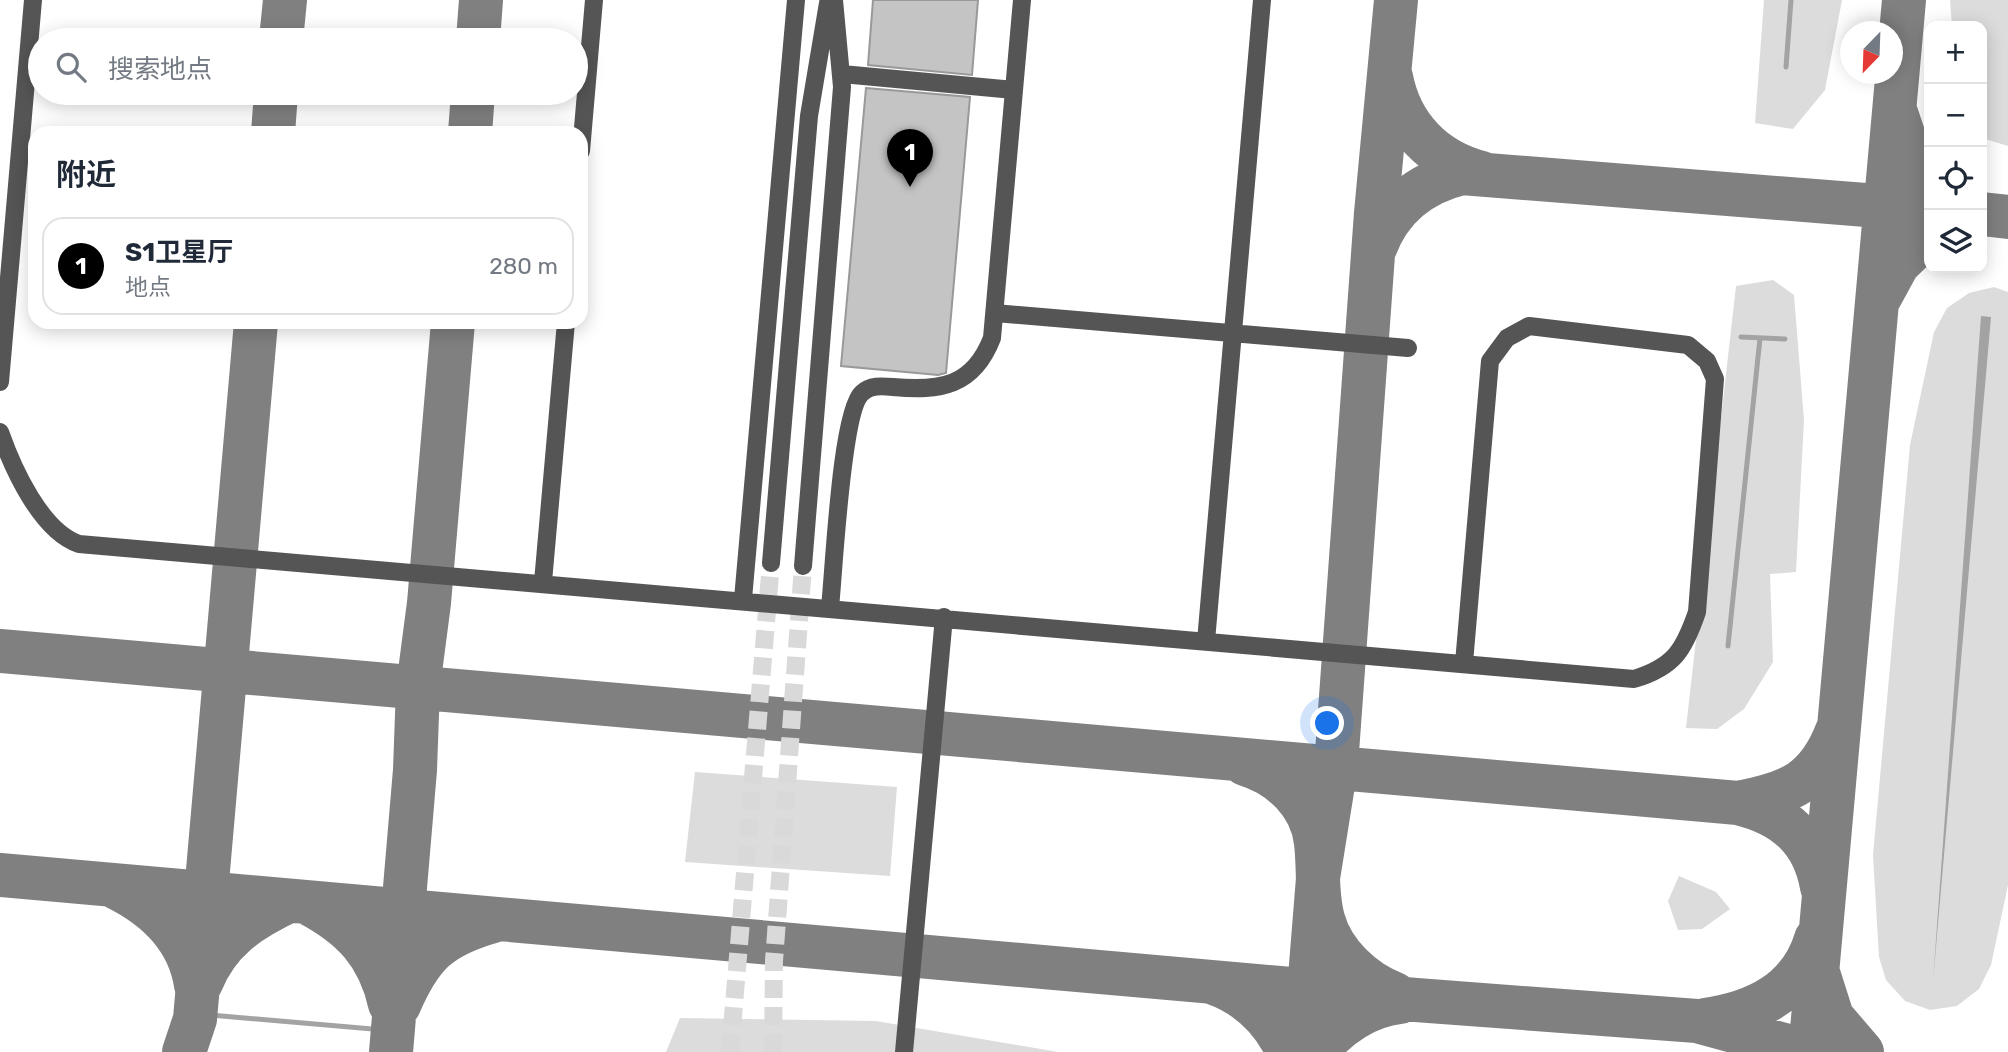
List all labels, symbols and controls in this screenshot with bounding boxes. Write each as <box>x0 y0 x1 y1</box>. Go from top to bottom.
north arrow <box>1840 21 1903 84</box>
map controls <box>1924 21 1987 273</box>
button: + <box>1924 21 1987 84</box>
search box <box>28 28 588 105</box>
icon: search <box>52 48 90 86</box>
text: 搜索地点 <box>108 54 212 85</box>
button: − <box>1924 84 1987 147</box>
pin: 1 <box>887 129 933 187</box>
button: locate <box>1924 147 1987 210</box>
text: 附近 <box>56 157 116 193</box>
button: layers <box>1924 210 1987 273</box>
text: S1卫星厅 <box>125 237 233 268</box>
text: 1 <box>75 252 87 280</box>
text: 280 m <box>489 252 558 280</box>
text: 地点 <box>125 273 171 301</box>
your location <box>1310 706 1344 740</box>

